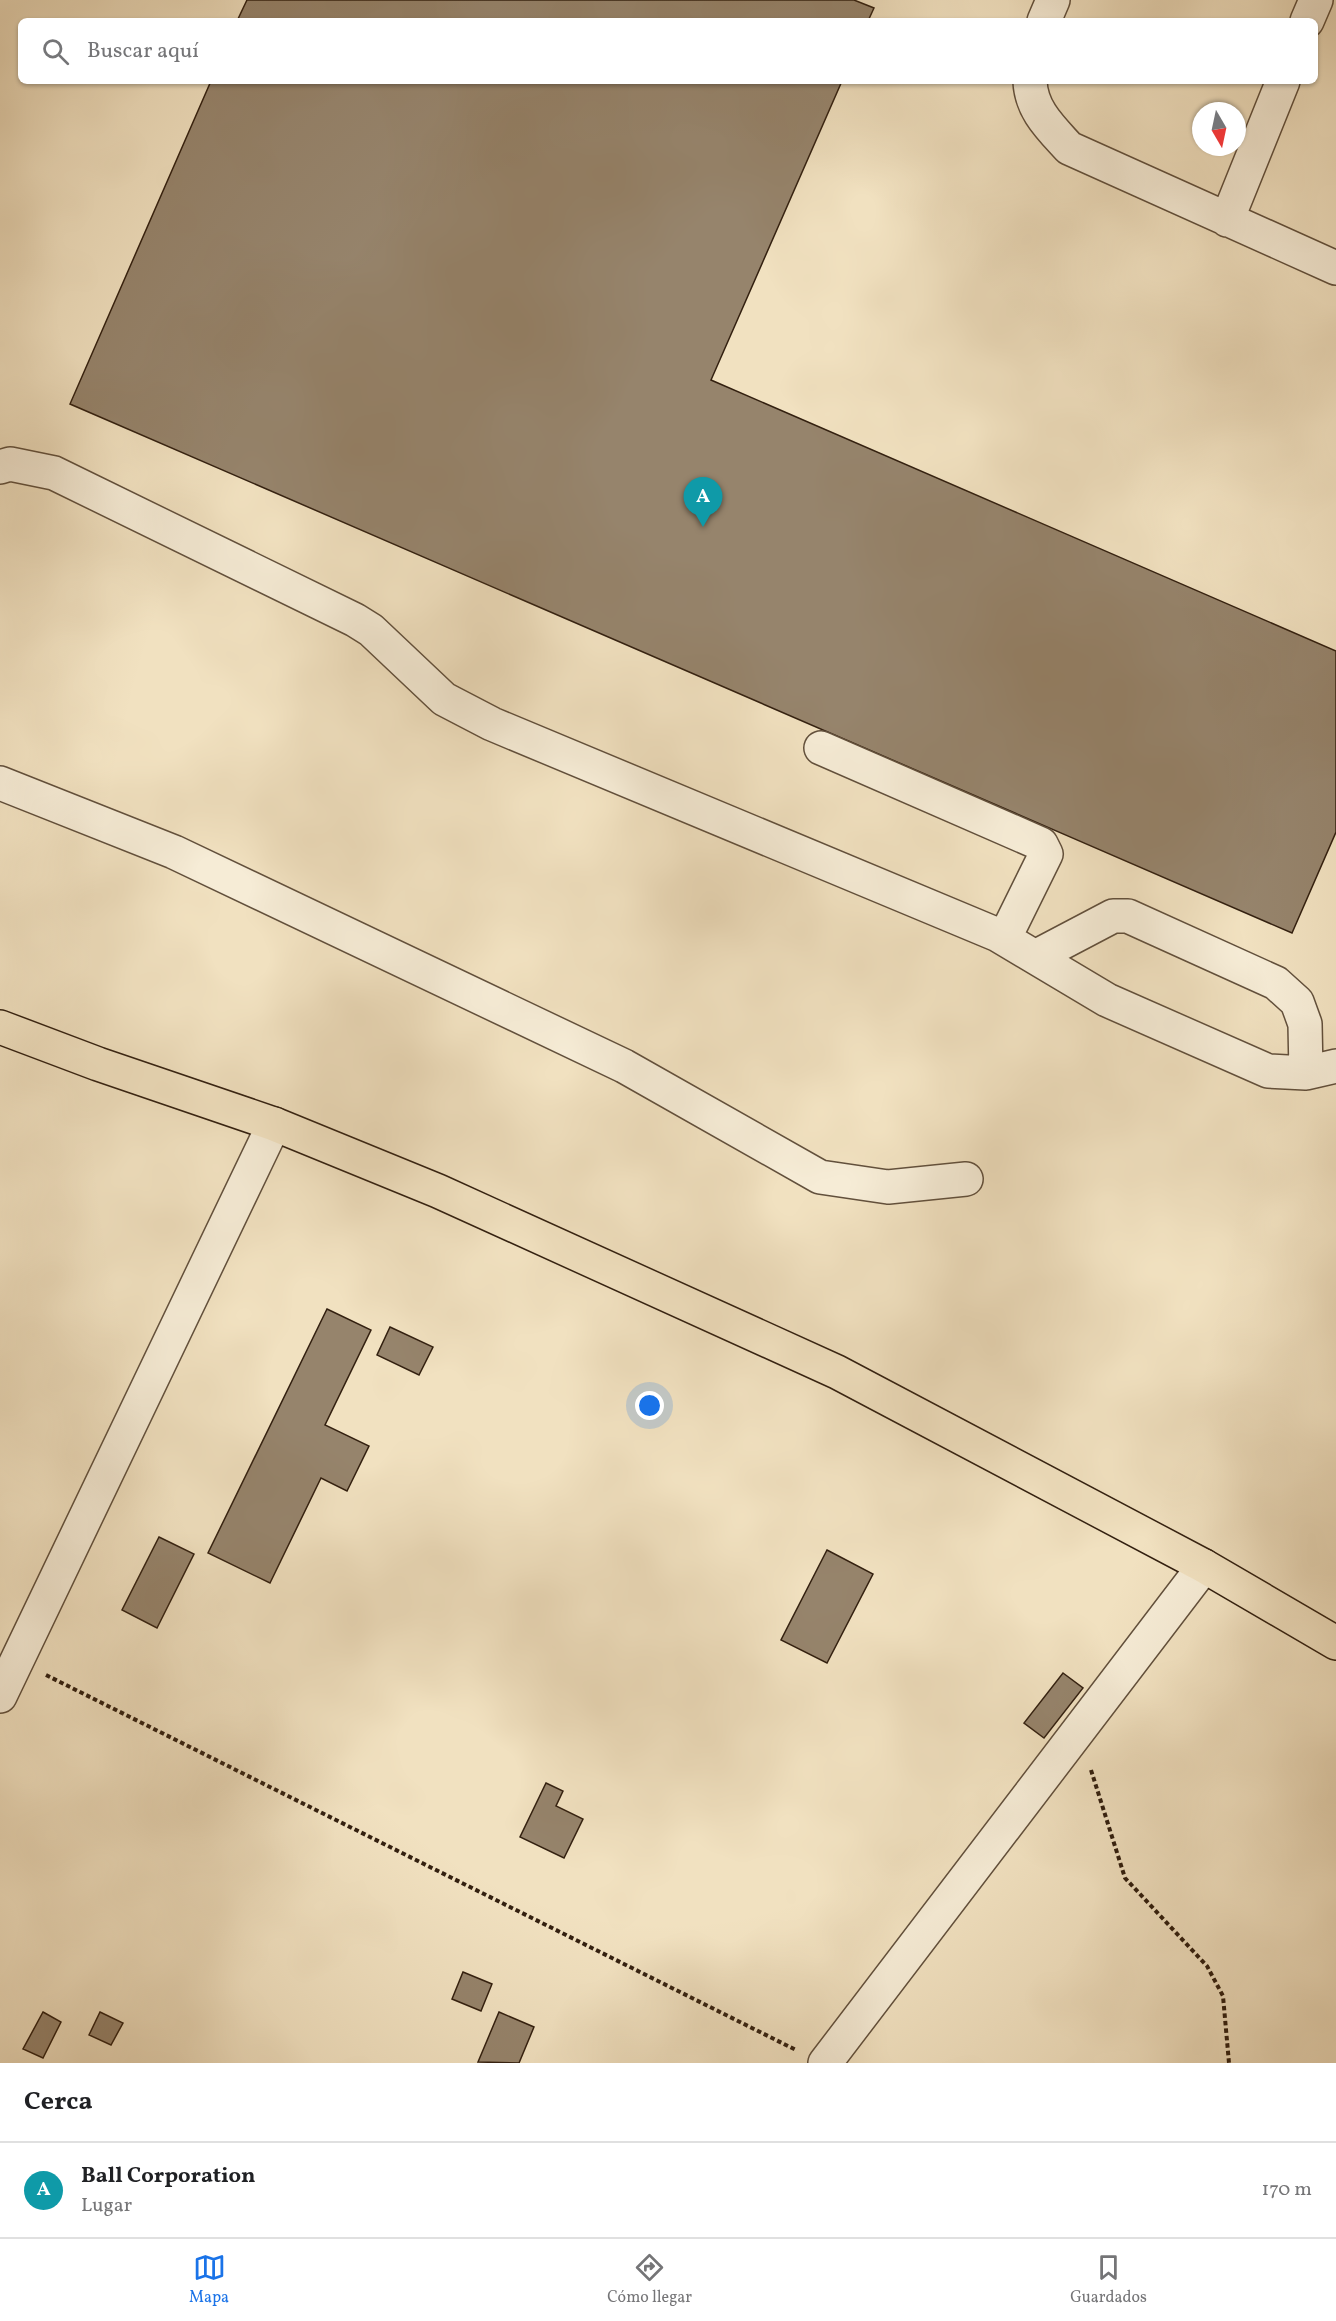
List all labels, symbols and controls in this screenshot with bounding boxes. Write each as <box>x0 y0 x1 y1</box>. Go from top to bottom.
search box <box>18 18 1318 84</box>
icon: search <box>39 35 72 68</box>
text: Buscar aquí <box>87 36 199 67</box>
north arrow <box>1192 102 1246 156</box>
pin: A <box>684 478 722 527</box>
your location <box>635 1391 664 1420</box>
text: Cerca <box>24 2084 93 2120</box>
text: Ball Corporation <box>81 2161 255 2192</box>
text: A <box>36 2176 51 2204</box>
text: 170 m <box>1262 2176 1312 2204</box>
text: Lugar <box>81 2192 132 2220</box>
tab: Mapa <box>189 2251 229 2309</box>
tab: Cómo llegar <box>607 2251 692 2309</box>
tab: Guardados <box>1070 2251 1147 2309</box>

